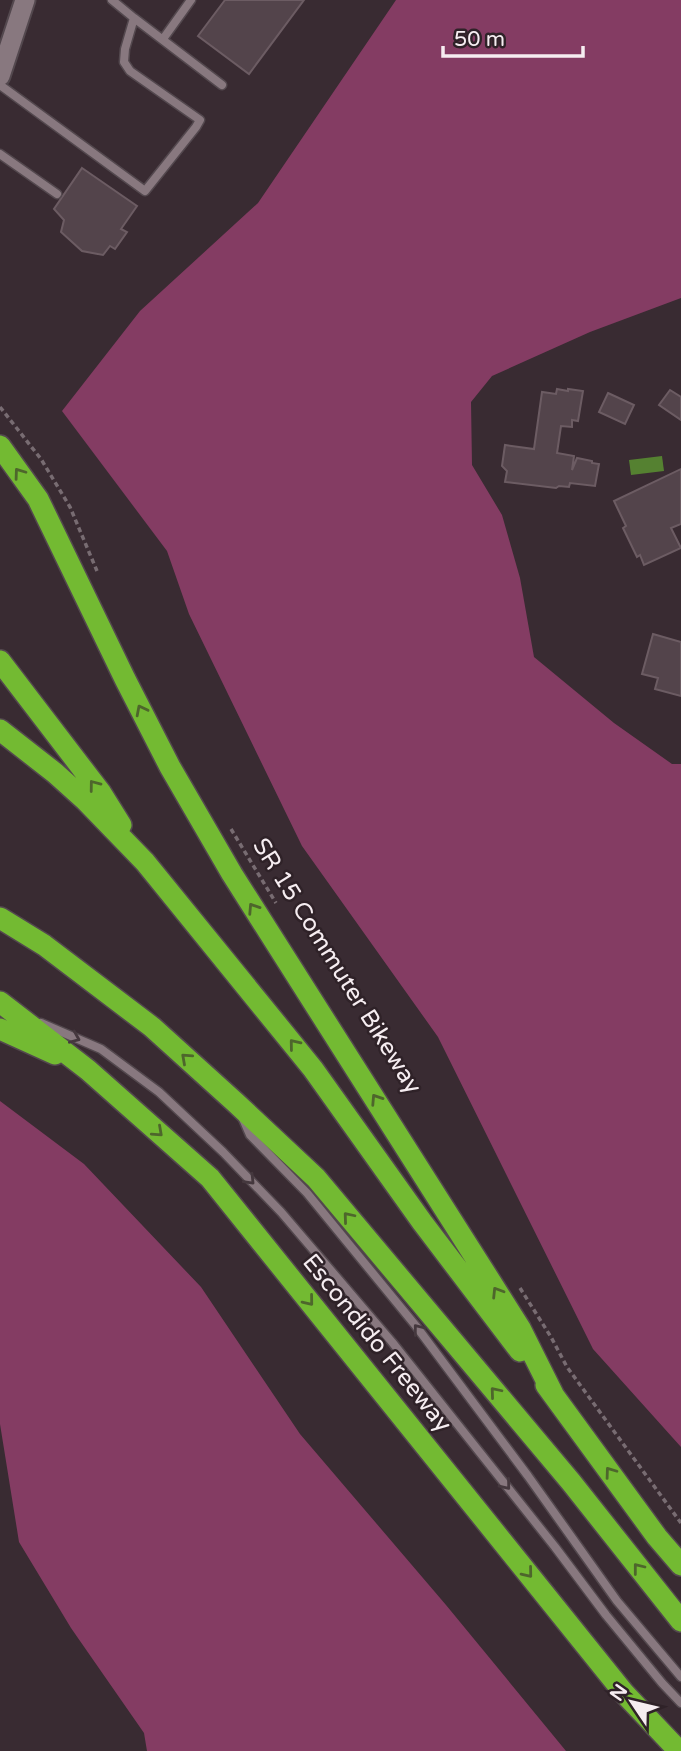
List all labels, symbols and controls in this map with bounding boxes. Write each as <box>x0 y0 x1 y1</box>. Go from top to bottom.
scale bar <box>443 14 583 58</box>
text: 50 m <box>454 27 505 52</box>
one-way arrow <box>15 468 27 480</box>
one-way arrow <box>135 705 149 717</box>
one-way arrow <box>90 780 103 793</box>
street label: SR 15 Commuter Bikeway <box>246 833 428 1099</box>
one-way arrow <box>248 902 261 915</box>
one-way arrow <box>68 1029 80 1043</box>
one-way arrow <box>289 1040 302 1052</box>
one-way arrow <box>182 1054 195 1066</box>
one-way arrow <box>371 1094 384 1107</box>
one-way arrow <box>150 1123 163 1136</box>
one-way arrow <box>242 1172 254 1184</box>
one-way arrow <box>344 1213 357 1225</box>
street label: Escondido Freeway <box>296 1248 458 1438</box>
one-way arrow <box>493 1286 506 1299</box>
one-way arrow <box>300 1293 313 1305</box>
one-way arrow <box>414 1325 427 1337</box>
one-way arrow <box>490 1387 503 1399</box>
one-way arrow <box>606 1467 618 1480</box>
one-way arrow <box>498 1478 511 1490</box>
one-way arrow <box>634 1563 647 1576</box>
one-way arrow <box>520 1566 533 1578</box>
north arrow <box>597 1667 667 1737</box>
text: N <box>606 1680 632 1705</box>

